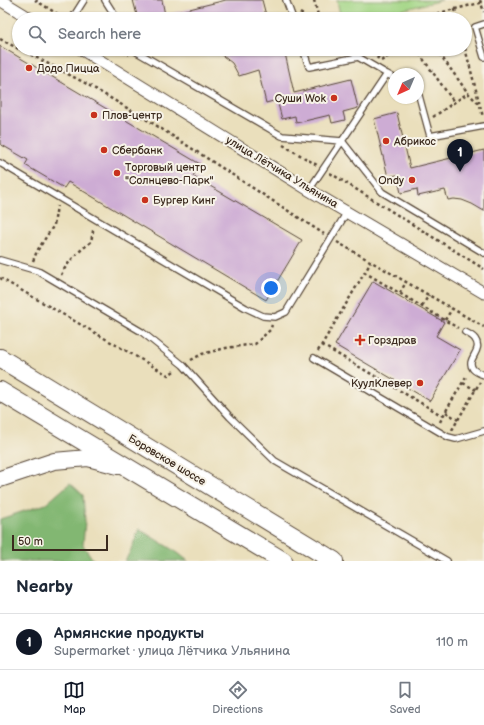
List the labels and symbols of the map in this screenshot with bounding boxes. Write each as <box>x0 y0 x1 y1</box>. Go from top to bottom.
place label: Додо Пицца <box>37 62 100 75</box>
marker: Додо Пицца <box>24 63 34 73</box>
north arrow <box>388 68 424 104</box>
place label: Суши Wok <box>275 92 327 105</box>
marker: Суши Wok <box>329 93 339 103</box>
place label: Плов-центр <box>102 109 163 122</box>
marker: Плов-центр <box>89 110 99 120</box>
street label: улица Лётчика Ульянина <box>224 133 341 211</box>
place label: Абрикос <box>393 135 436 148</box>
marker: Абрикос <box>381 136 391 146</box>
pin: 1 <box>447 139 473 172</box>
place label: Сбербанк <box>112 144 163 157</box>
marker: Сбербанк <box>99 145 109 155</box>
place label: Торговый центр "Солнцево-Парк" <box>125 161 214 187</box>
marker: Торговый центр "Солнцево-Парк" <box>112 168 122 178</box>
place label: Ondy <box>378 174 404 187</box>
marker: Ondy <box>407 175 417 185</box>
place label: Бургер Кинг <box>153 194 216 207</box>
marker: Бургер Кинг <box>140 195 150 205</box>
your location <box>261 278 281 298</box>
place label: Горздрав <box>368 334 417 347</box>
marker: Горздрав <box>355 335 365 345</box>
place label: КуулКлевер <box>351 377 413 390</box>
marker: КуулКлевер <box>415 378 425 388</box>
street label: Боровское шоссе <box>126 432 208 488</box>
scale bar <box>12 533 108 552</box>

